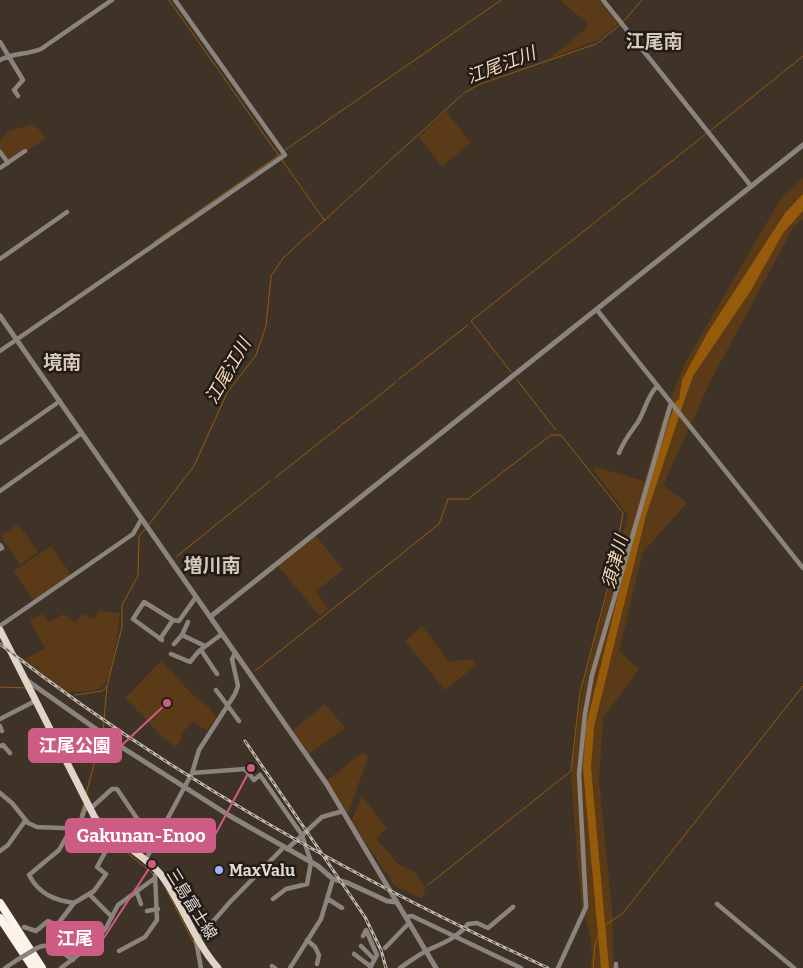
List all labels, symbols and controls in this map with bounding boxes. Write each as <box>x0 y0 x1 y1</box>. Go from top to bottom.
district label: 江尾南 <box>625 30 683 53</box>
water label: 江尾江川 <box>463 41 540 88</box>
water label: 江尾江川 <box>200 333 257 408</box>
district label: 境南 <box>43 351 81 374</box>
water label: 須津川 <box>597 531 633 591</box>
district label: 増川南 <box>183 554 241 577</box>
callout: 江尾公園 <box>29 729 121 762</box>
text: 江尾公園 <box>39 735 111 757</box>
callout: Gakunan-Enoo <box>66 819 215 852</box>
text: Gakunan-Enoo <box>76 825 206 847</box>
place label: MaxValu <box>229 861 295 880</box>
marker: MaxValu <box>213 864 225 876</box>
street label: 三島富士線 <box>163 865 221 943</box>
callout: 江尾 <box>47 922 103 955</box>
text: 江尾 <box>57 928 93 950</box>

